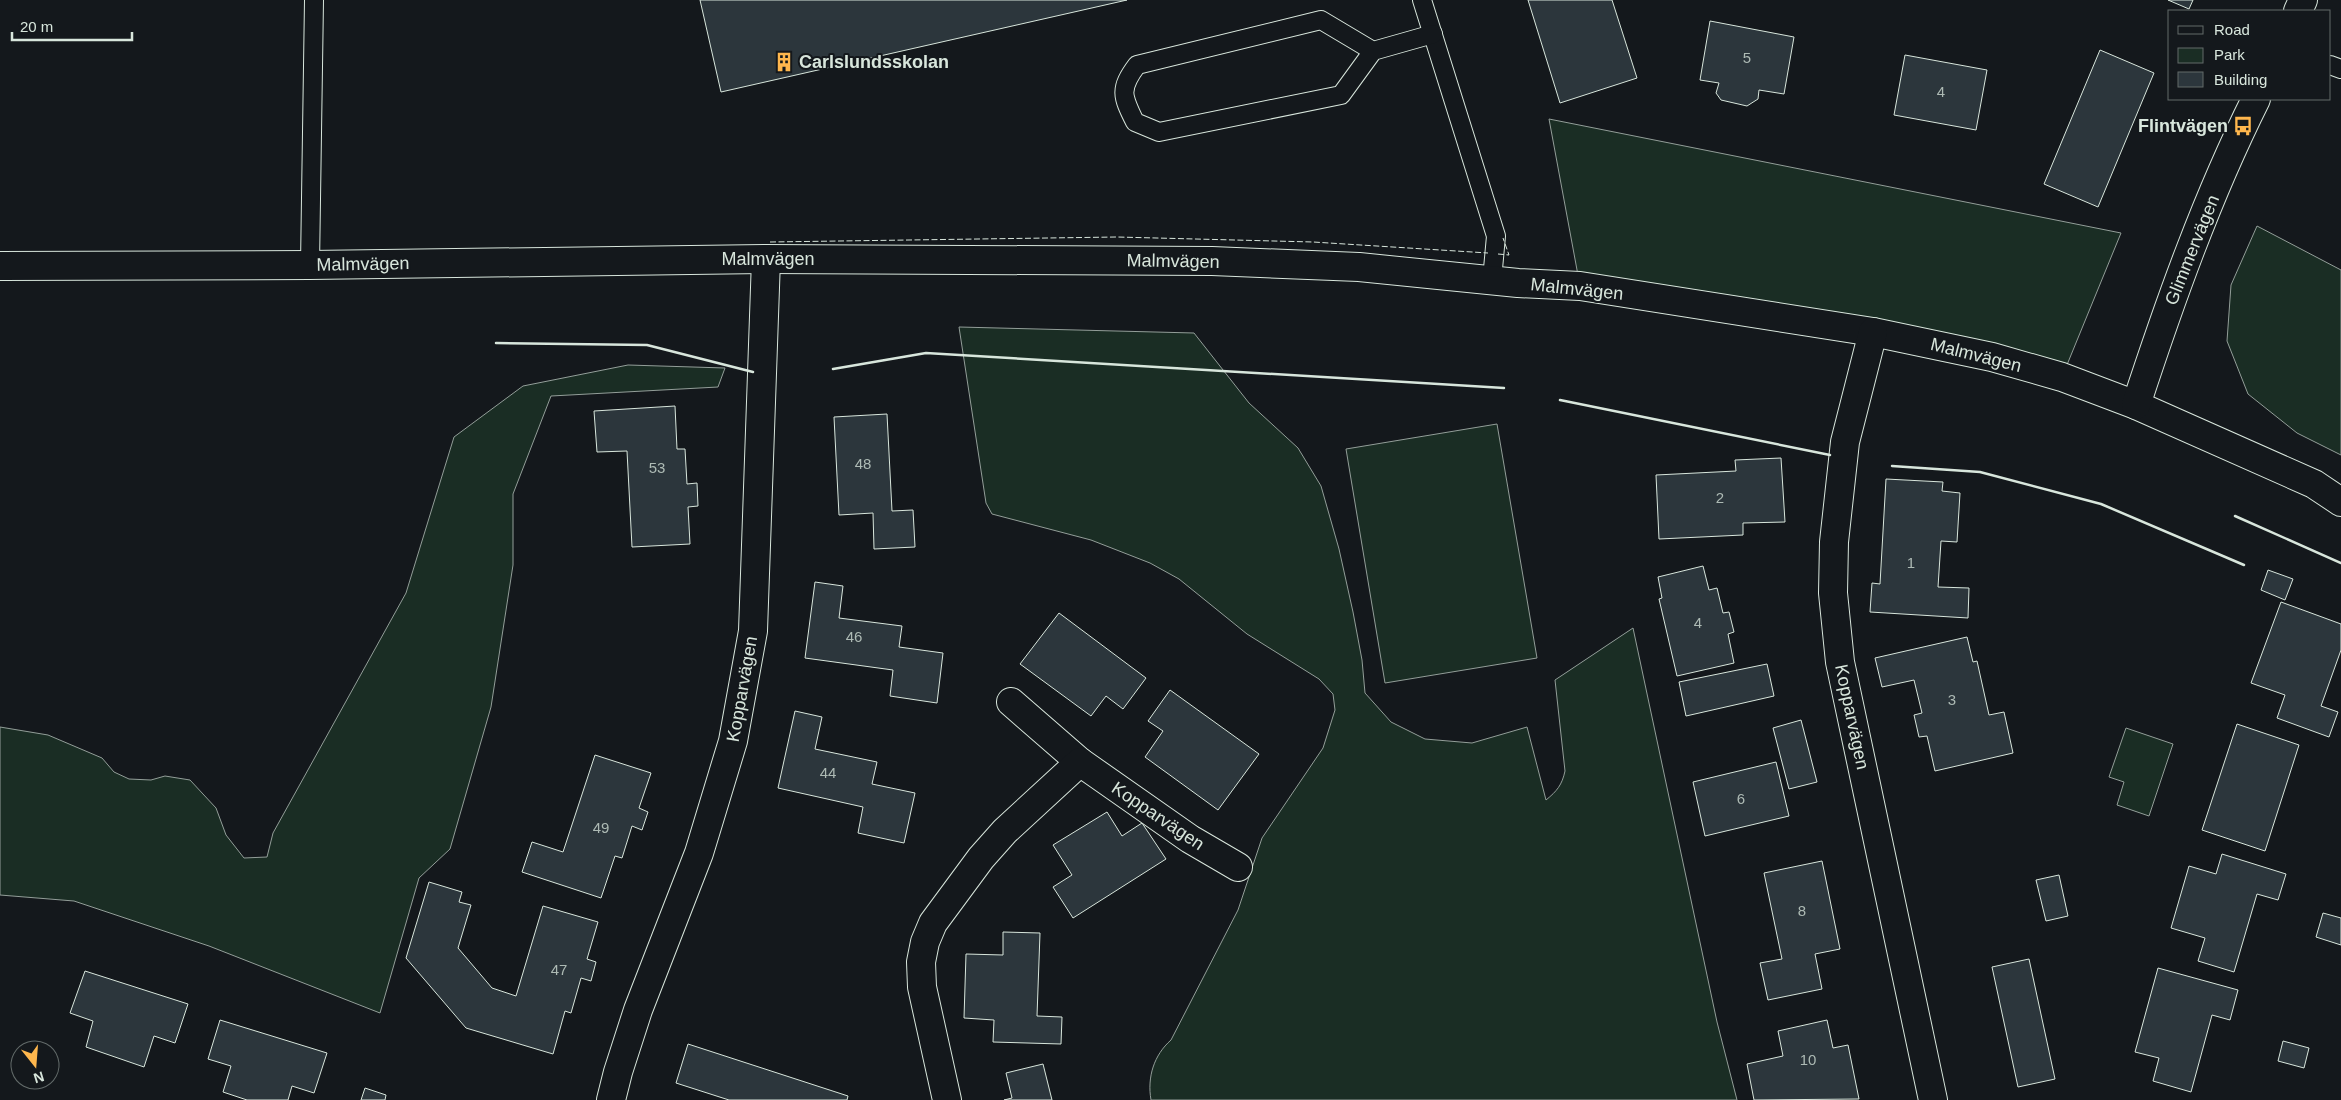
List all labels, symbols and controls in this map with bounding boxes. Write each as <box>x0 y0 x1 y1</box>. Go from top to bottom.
scale bar <box>12 10 132 42</box>
legend <box>2168 10 2331 100</box>
text: 20 m <box>20 18 53 35</box>
text: Road <box>2214 21 2250 38</box>
text: Park <box>2214 46 2245 63</box>
house number: 5 <box>1743 49 1751 66</box>
building icon: Carlslundsskolan <box>773 51 795 73</box>
place label: Carlslundsskolan <box>799 52 949 72</box>
text: Building <box>2214 71 2267 88</box>
house number: 4 <box>1937 83 1945 100</box>
bus stop icon: Flintvägen <box>2232 115 2254 137</box>
place label: Flintvägen <box>2138 116 2228 136</box>
street label: Glimmervägen <box>2161 192 2223 308</box>
street label: Malmvägen <box>721 249 815 269</box>
street label: Malmvägen <box>1126 250 1220 272</box>
street label: Malmvägen <box>316 253 410 275</box>
street label: Malmvägen <box>1530 274 1624 304</box>
street label: Malmvägen <box>1928 334 2024 376</box>
house number: 48 <box>855 455 871 472</box>
house number: 53 <box>649 459 665 476</box>
house number: 2 <box>1716 489 1724 506</box>
house number: 1 <box>1907 554 1915 571</box>
house number: 4 <box>1694 614 1702 631</box>
house number: 46 <box>846 628 862 645</box>
street label: Kopparvägen <box>723 635 761 743</box>
street label: Kopparvägen <box>1831 663 1873 771</box>
house number: 3 <box>1948 691 1956 708</box>
house number: 44 <box>820 764 836 781</box>
street label: Kopparvägen <box>1108 778 1208 854</box>
house number: 6 <box>1737 790 1745 807</box>
house number: 49 <box>593 819 609 836</box>
house number: 8 <box>1798 902 1806 919</box>
house number: 47 <box>551 961 567 978</box>
north arrow <box>10 1040 60 1090</box>
house number: 10 <box>1800 1051 1816 1068</box>
text: N <box>32 1068 46 1087</box>

